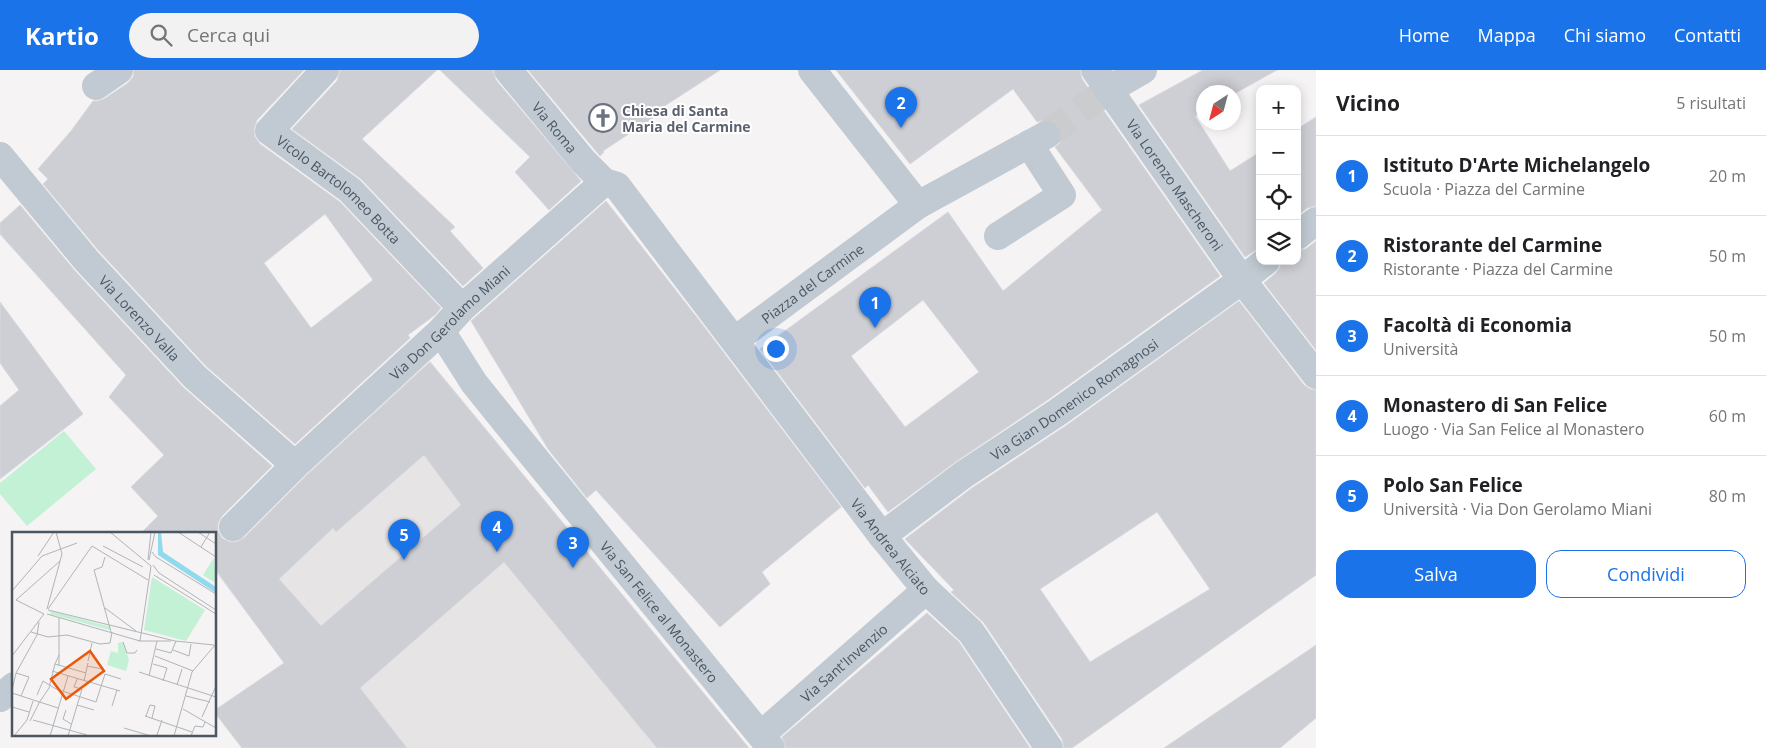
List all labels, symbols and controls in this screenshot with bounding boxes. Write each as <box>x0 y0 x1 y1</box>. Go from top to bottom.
search box <box>129 13 479 58</box>
text: Kartio <box>25 19 99 52</box>
icon: search <box>147 21 175 49</box>
text: Cerca qui <box>187 22 270 48</box>
text: Home <box>1399 23 1450 47</box>
text: Mappa <box>1478 23 1536 47</box>
text: Chi siamo <box>1564 23 1646 47</box>
text: Contatti <box>1674 23 1741 47</box>
north arrow <box>1196 85 1241 130</box>
map controls <box>1256 85 1301 265</box>
button: + <box>1256 85 1301 130</box>
pin: 2 <box>885 87 917 128</box>
text: Vicino <box>1336 89 1400 117</box>
text: 5 risultati <box>1676 92 1746 114</box>
street label: Via Roma <box>528 97 582 157</box>
place label: Chiesa di Santa Maria del Carmine <box>622 101 751 136</box>
church icon: Chiesa di Santa Maria del Carmine <box>588 103 618 133</box>
street label: Via Lorenzo Mascheroni <box>1123 115 1228 254</box>
street label: Vicolo Bartolomeo Botta <box>273 130 405 248</box>
button: − <box>1256 130 1301 175</box>
text: Istituto D'Arte Michelangelo <box>1383 152 1650 178</box>
text: 1 <box>1347 165 1357 187</box>
text: 20 m <box>1709 165 1746 187</box>
button: locate <box>1256 175 1301 220</box>
text: Scuola · Piazza del Carmine <box>1383 178 1585 200</box>
button: layers <box>1256 220 1301 265</box>
text: Ristorante del Carmine <box>1383 232 1602 258</box>
street label: Piazza del Carmine <box>757 239 868 327</box>
text: 2 <box>1347 245 1357 267</box>
text: 50 m <box>1709 245 1746 267</box>
text: Ristorante · Piazza del Carmine <box>1383 258 1613 280</box>
street label: Via Don Gerolamo Miani <box>385 261 513 383</box>
street label: Via Lorenzo Valla <box>95 271 185 365</box>
pin: 1 <box>859 287 891 328</box>
text: Facoltà di Economia <box>1383 312 1572 338</box>
text: 3 <box>1347 325 1357 347</box>
text: 50 m <box>1709 325 1746 347</box>
street label: Via Gian Domenico Romagnosi <box>987 334 1162 464</box>
your location <box>763 336 789 362</box>
text: Università <box>1383 338 1458 360</box>
text: Monastero di San Felice <box>1383 392 1607 418</box>
text: 4 <box>1347 405 1357 427</box>
text: 60 m <box>1709 405 1746 427</box>
text: Luogo · Via San Felice al Monastero <box>1383 418 1644 440</box>
text: Polo San Felice <box>1383 472 1523 498</box>
text: 5 <box>1347 485 1357 507</box>
text: 80 m <box>1709 485 1746 507</box>
street label: Via Andrea Alciato <box>847 494 935 599</box>
text: Università · Via Don Gerolamo Miani <box>1383 498 1652 520</box>
pin: 4 <box>481 511 513 552</box>
pin: 5 <box>388 519 420 560</box>
pin: 3 <box>557 527 589 568</box>
inset map <box>12 532 216 736</box>
street label: Via San Felice al Monastero <box>596 537 723 686</box>
button: Salva <box>1336 550 1536 598</box>
button: Condividi <box>1546 550 1746 598</box>
street label: Via Sant'Invenzio <box>796 619 891 706</box>

